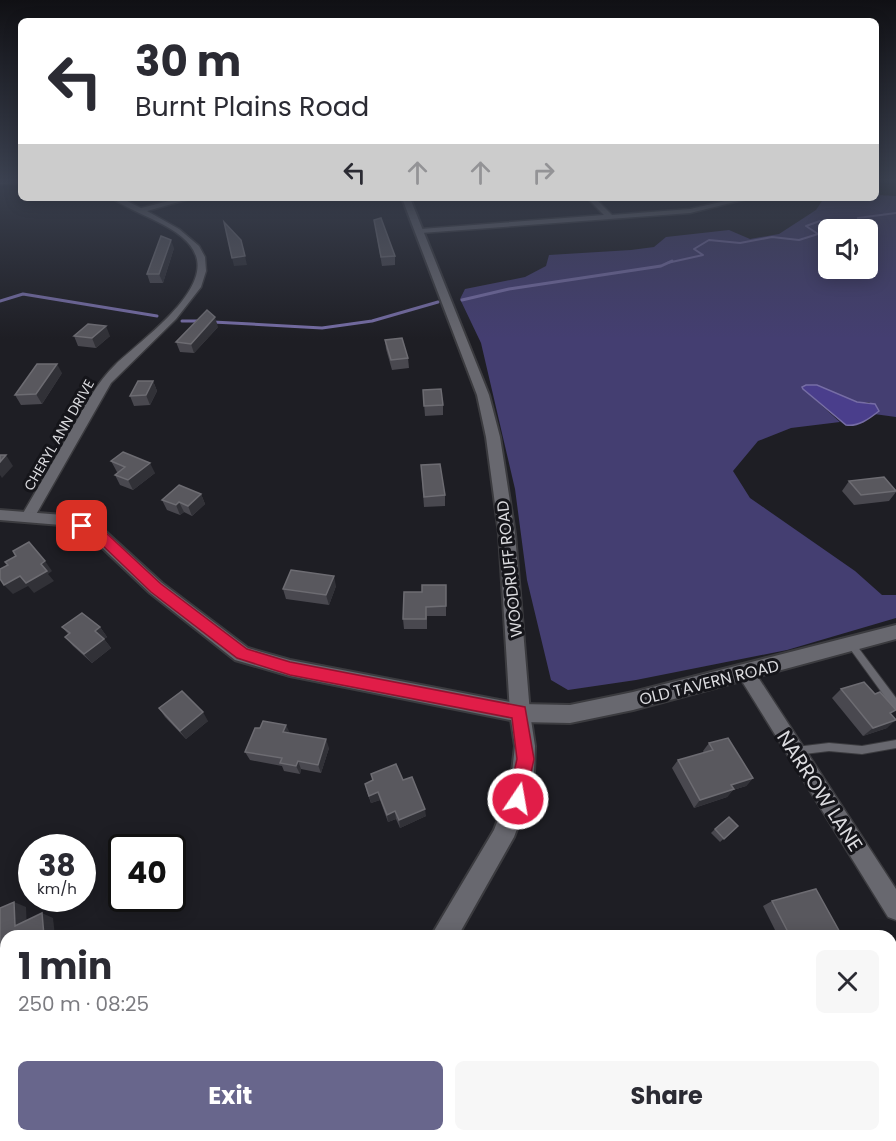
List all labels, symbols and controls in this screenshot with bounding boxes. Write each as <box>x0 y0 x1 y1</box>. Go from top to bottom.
text: 30 m <box>135 32 241 91</box>
icon: left <box>36 42 114 120</box>
text: Burnt Plains Road <box>135 88 369 125</box>
icon: left <box>338 156 371 189</box>
icon: ahead <box>401 156 434 189</box>
icon: ahead <box>464 156 497 189</box>
icon: right <box>527 156 560 189</box>
map controls <box>818 219 878 279</box>
button: sound <box>818 219 878 279</box>
street label: CHERYL ANN DRIVE <box>19 376 99 494</box>
street label: WOODRUFF ROAD <box>491 499 528 638</box>
pin <box>56 500 107 551</box>
icon: arrive <box>65 509 98 542</box>
street label: OLD TAVERN ROAD <box>637 654 781 711</box>
street label: NARROW LANE <box>770 725 870 857</box>
position arrow <box>486 767 550 831</box>
speed limit sign: 40 <box>108 834 186 912</box>
text: 38 <box>38 844 76 887</box>
text: km/h <box>37 878 77 899</box>
text: 1 min <box>18 941 112 992</box>
button: close <box>816 950 879 1013</box>
text: 250 m · 08:25 <box>18 990 149 1018</box>
button: Exit <box>18 1061 443 1130</box>
button: Share <box>455 1061 879 1130</box>

